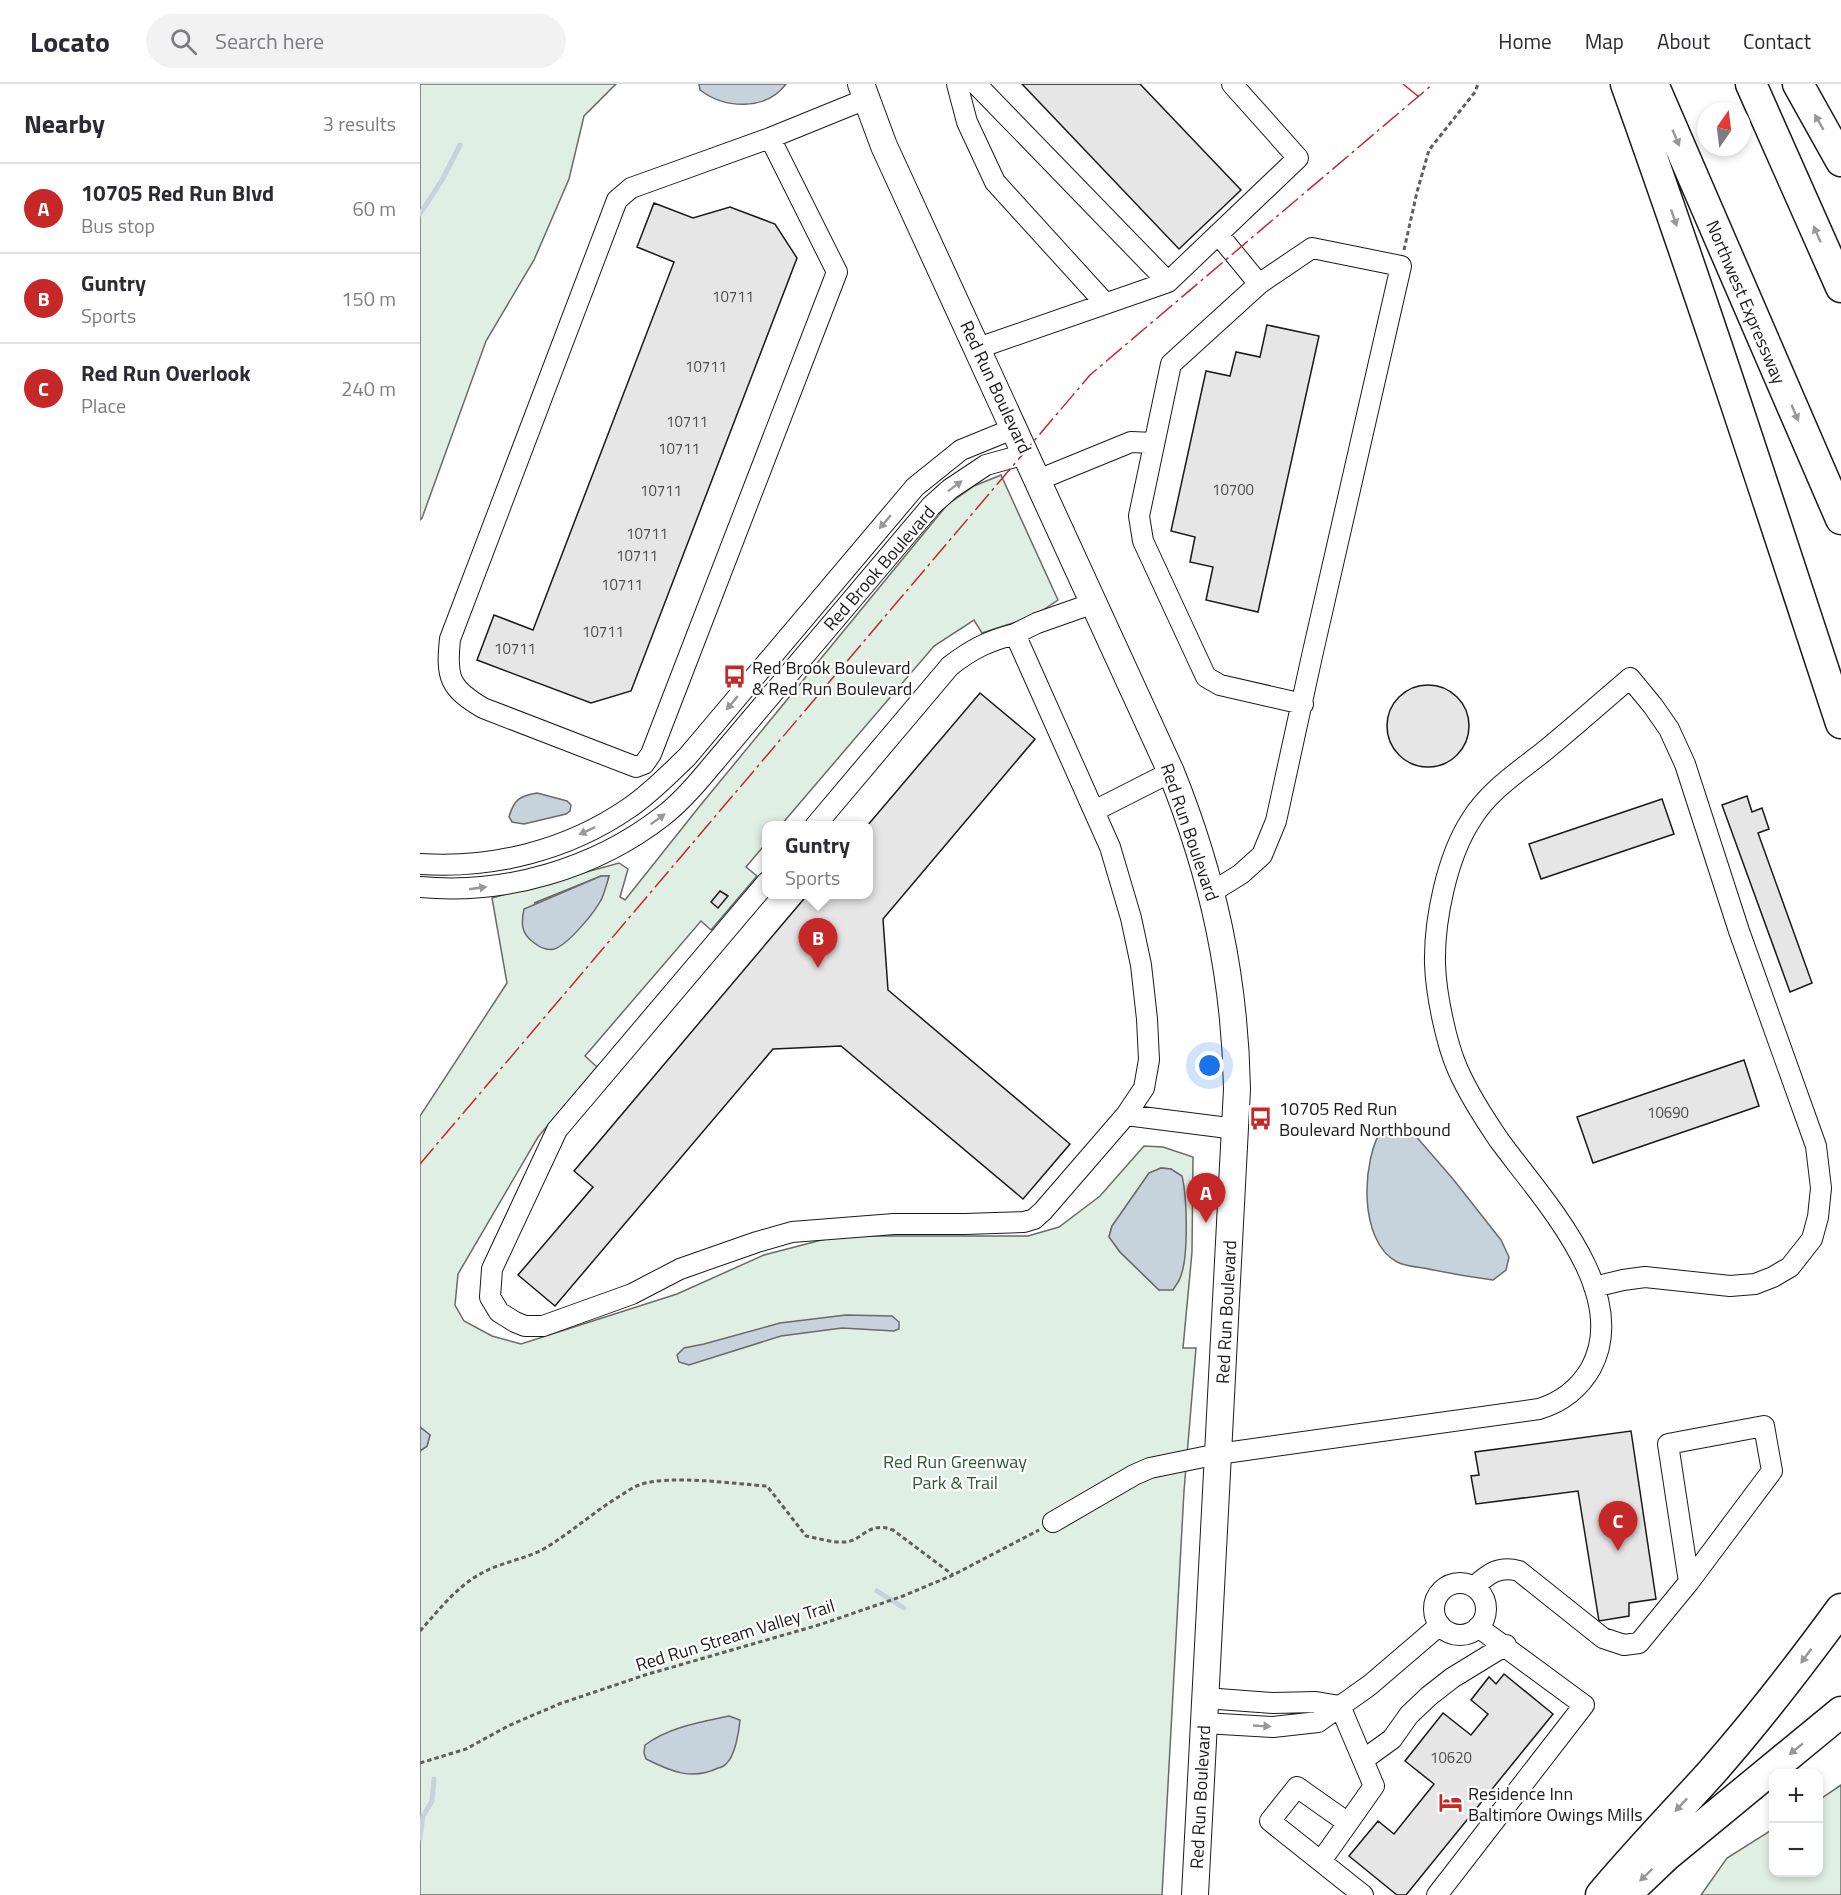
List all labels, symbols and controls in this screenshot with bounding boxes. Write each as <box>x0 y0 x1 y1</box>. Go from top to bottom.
search box <box>146 14 566 68</box>
text: Locato <box>30 20 110 63</box>
text: Search here <box>215 24 324 58</box>
icon: search <box>167 25 200 58</box>
text: Home <box>1498 25 1552 57</box>
text: Map <box>1585 25 1624 57</box>
text: About <box>1657 25 1710 57</box>
text: Contact <box>1743 25 1811 57</box>
north arrow <box>1697 102 1751 156</box>
text: Nearby <box>24 104 105 143</box>
text: 3 results <box>323 108 396 139</box>
one-way arrow <box>1814 113 1824 130</box>
one-way arrow <box>1672 129 1681 147</box>
text: 10705 Red Run Blvd <box>81 176 274 210</box>
text: A <box>37 193 50 224</box>
text: 60 m <box>352 193 396 224</box>
one-way arrow <box>1669 209 1679 227</box>
text: Bus stop <box>81 210 155 241</box>
street label: Northwest Expressway <box>1699 216 1793 388</box>
one-way arrow <box>1812 224 1822 242</box>
text: Guntry <box>81 266 146 300</box>
text: B <box>37 283 50 314</box>
text: 150 m <box>341 283 396 314</box>
house number: 10711 <box>712 285 754 308</box>
text: Sports <box>81 300 136 331</box>
street label: Red Run Boulevard <box>953 316 1039 458</box>
house number: 10711 <box>685 355 727 378</box>
text: Red Run Overlook <box>81 356 251 390</box>
text: C <box>38 373 49 404</box>
text: 240 m <box>341 373 396 404</box>
text: Place <box>81 390 126 421</box>
one-way arrow <box>1790 405 1799 422</box>
house number: 10711 <box>666 410 708 433</box>
house number: 10711 <box>658 437 700 460</box>
house number: 10700 <box>1212 478 1254 501</box>
house number: 10711 <box>640 479 682 502</box>
one-way arrow <box>947 480 963 492</box>
street label: Red Brook Boulevard <box>817 499 941 637</box>
one-way arrow <box>878 514 891 530</box>
house number: 10711 <box>626 522 668 545</box>
house number: 10711 <box>616 544 658 567</box>
house number: 10711 <box>601 573 643 596</box>
house number: 10711 <box>582 620 624 643</box>
house number: 10711 <box>494 637 536 660</box>
place label: Red Brook Boulevard & Red Run Boulevard <box>752 654 912 702</box>
bus stop icon: Red Brook Boulevard & Red Run Boulevard <box>721 664 747 690</box>
one-way arrow <box>726 695 739 710</box>
street label: Red Run Boulevard <box>1154 760 1226 904</box>
one-way arrow <box>650 813 666 825</box>
popup <box>762 821 873 899</box>
one-way arrow <box>579 827 596 836</box>
text: Guntry <box>785 828 850 862</box>
text: Sports <box>785 862 840 893</box>
one-way arrow <box>469 883 488 892</box>
pin: B <box>798 918 838 968</box>
your location <box>1195 1051 1224 1080</box>
place label: 10705 Red Run Boulevard Northbound <box>1279 1095 1451 1143</box>
house number: 10690 <box>1647 1101 1689 1124</box>
bus stop icon: 10705 Red Run Boulevard Northbound <box>1248 1105 1274 1131</box>
pin: A <box>1186 1174 1226 1223</box>
street label: Red Run Boulevard <box>1209 1239 1243 1385</box>
park label: Red Run Greenway Park & Trail <box>883 1448 1027 1496</box>
pin: C <box>1598 1502 1638 1551</box>
street label: Red Run Stream Valley Trail <box>632 1592 838 1678</box>
one-way arrow <box>1800 1647 1812 1663</box>
one-way arrow <box>1253 1722 1272 1731</box>
street label: Red Run Boulevard <box>1183 1724 1217 1870</box>
one-way arrow <box>1788 1743 1804 1756</box>
house number: 10620 <box>1430 1746 1472 1769</box>
map controls <box>1769 1769 1823 1877</box>
button: + <box>1769 1769 1823 1823</box>
place label: Residence Inn Baltimore Owings Mills <box>1468 1780 1643 1828</box>
hotel icon: Residence Inn Baltimore Owings Mills <box>1437 1790 1463 1816</box>
one-way arrow <box>1674 1797 1688 1811</box>
button: − <box>1769 1823 1823 1877</box>
one-way arrow <box>1640 1867 1654 1881</box>

